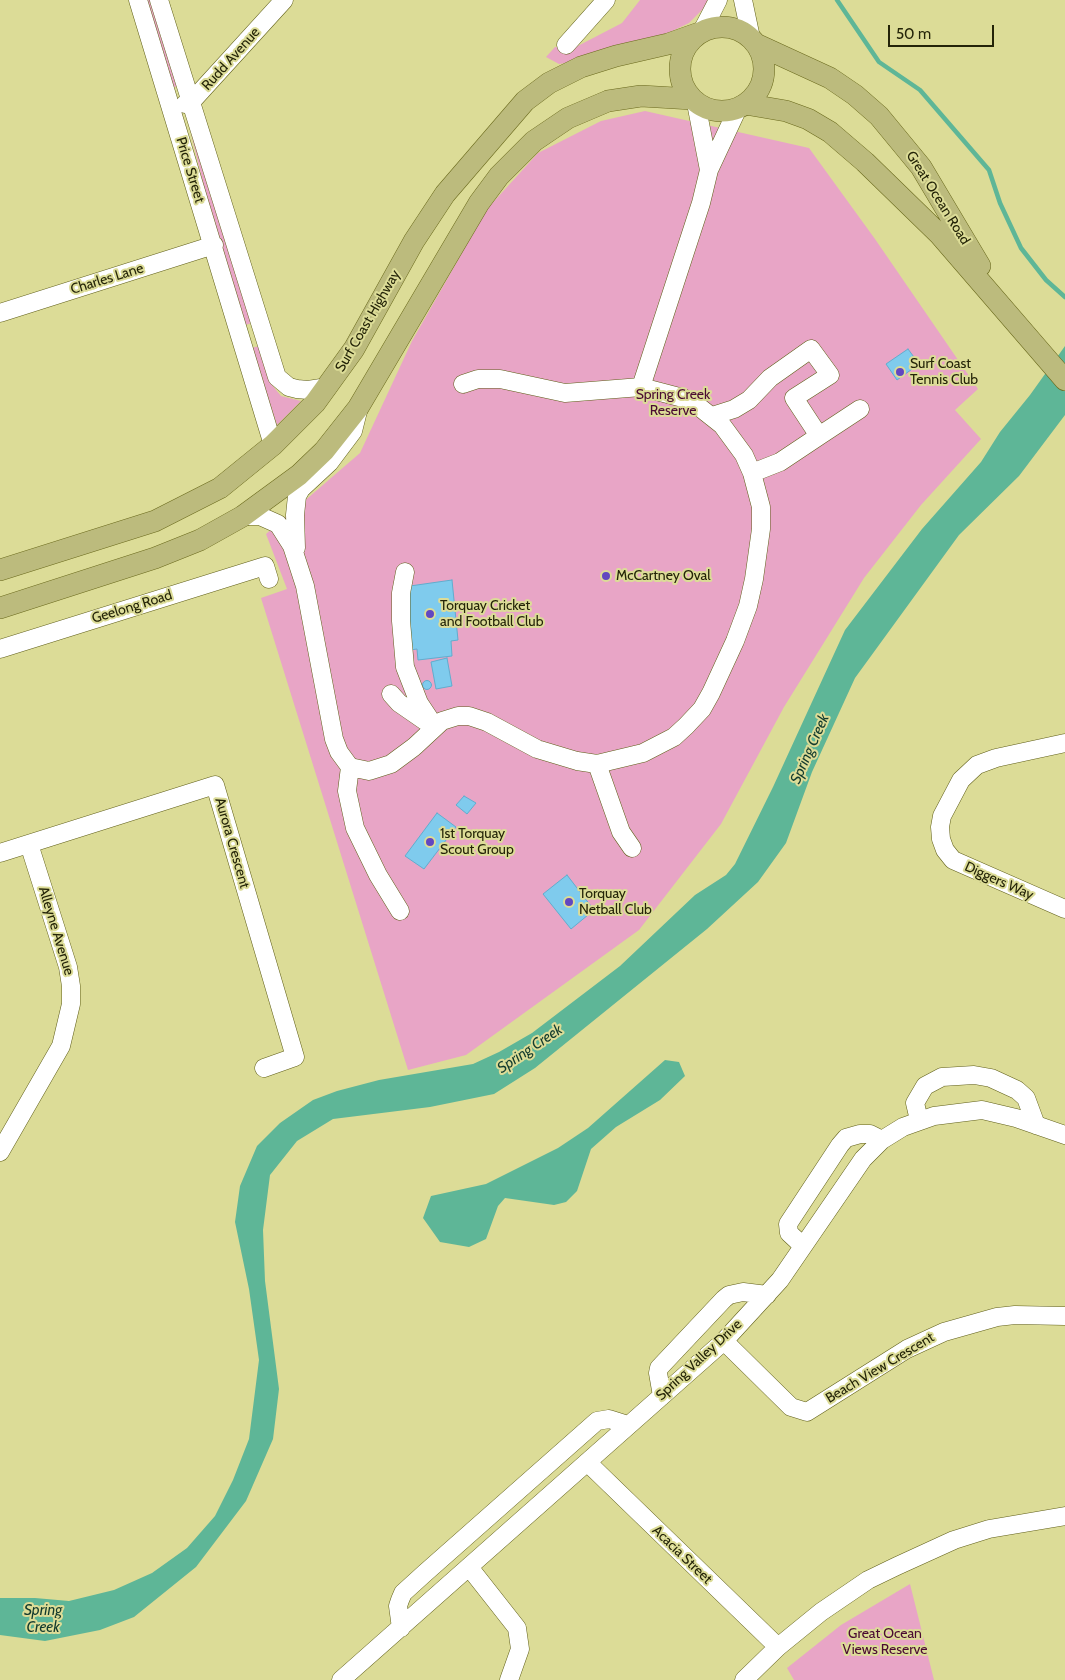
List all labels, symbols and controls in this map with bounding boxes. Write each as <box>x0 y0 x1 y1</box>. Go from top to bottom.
scale bar <box>890 15 996 47</box>
street label: Rudd Avenue <box>198 24 264 94</box>
text: 50 m <box>896 25 931 43</box>
street label: Price Street <box>172 135 208 205</box>
street label: Great Ocean Road <box>902 148 974 248</box>
street label: Charles Lane <box>68 260 146 298</box>
street label: Surf Coast Highway <box>332 267 404 375</box>
place label: Surf Coast Tennis Club <box>910 356 978 388</box>
marker: Surf Coast Tennis Club <box>894 366 906 378</box>
park label: Spring Creek Reserve <box>636 387 710 420</box>
place label: McCartney Oval <box>616 568 711 584</box>
marker: McCartney Oval <box>600 570 612 582</box>
street label: Geelong Road <box>90 587 174 627</box>
place label: Torquay Cricket and Football Club <box>440 598 543 630</box>
marker: Torquay Cricket and Football Club <box>424 608 436 620</box>
water label: Spring Creek <box>787 711 833 787</box>
street label: Aurora Crescent <box>211 796 253 890</box>
place label: 1st Torquay Scout Group <box>440 826 514 859</box>
marker: 1st Torquay Scout Group <box>424 836 436 848</box>
street label: Diggers Way <box>962 858 1036 904</box>
street label: Alleyne Avenue <box>35 885 77 977</box>
place label: Torquay Netball Club <box>579 886 652 919</box>
marker: Torquay Netball Club <box>563 896 575 908</box>
water label: Spring Creek <box>494 1021 566 1077</box>
street label: Spring Valley Drive <box>653 1316 745 1404</box>
street label: Beach View Crescent <box>823 1329 937 1407</box>
street label: Acacia Street <box>649 1522 715 1588</box>
water label: Spring Creek <box>24 1602 62 1637</box>
park label: Great Ocean Views Reserve <box>842 1626 928 1658</box>

